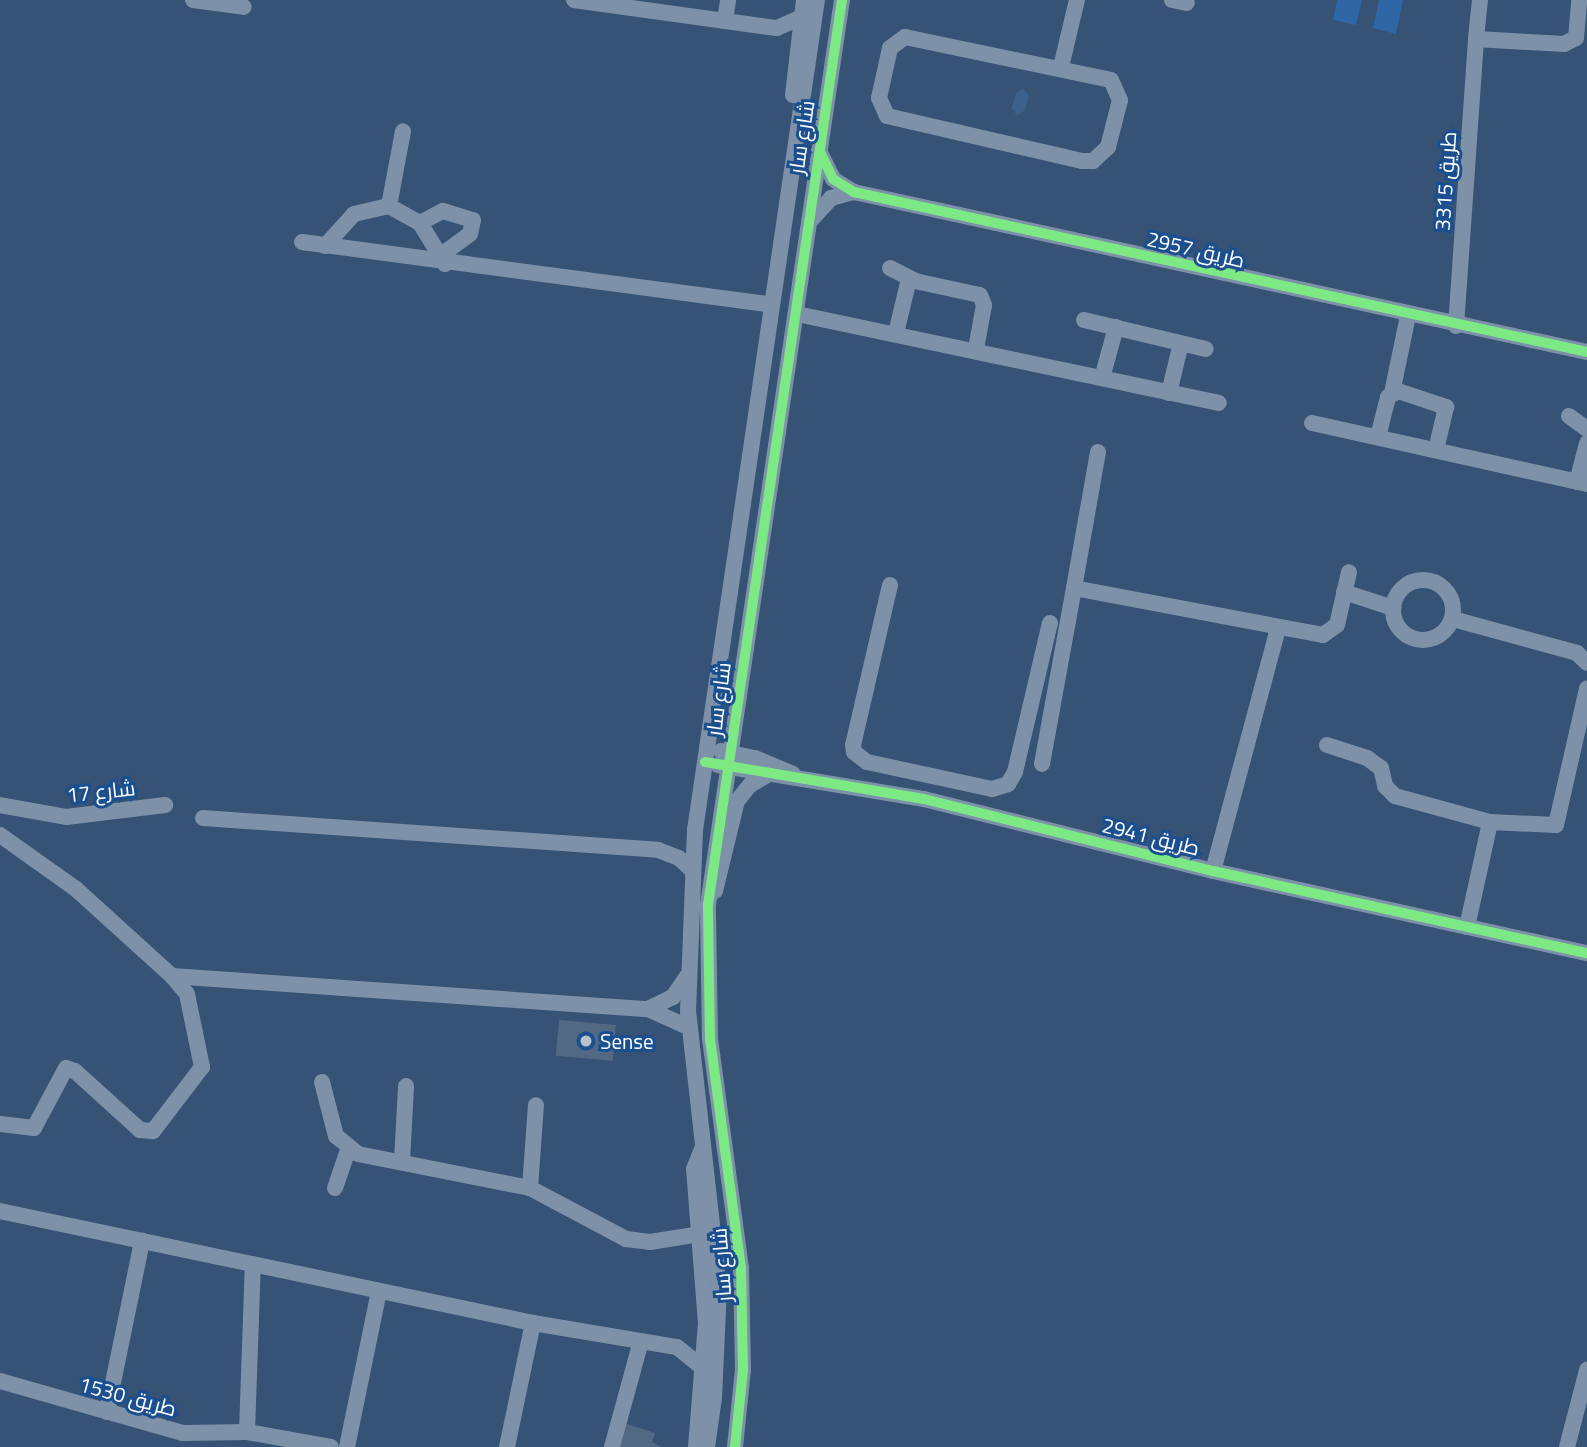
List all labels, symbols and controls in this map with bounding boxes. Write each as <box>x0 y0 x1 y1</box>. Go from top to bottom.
street label: شارع سار <box>783 98 819 176</box>
street label: طريق 3315 <box>1429 130 1461 232</box>
street label: طريق 2957 <box>1145 226 1247 272</box>
street label: شارع سار <box>700 660 736 738</box>
street label: شارع 17 <box>65 775 137 807</box>
street label: طريق 2941 <box>1100 812 1202 860</box>
place label: Sense <box>600 1028 654 1054</box>
marker: Sense <box>578 1033 594 1049</box>
street label: شارع سار <box>706 1227 736 1303</box>
street label: طريق 1530 <box>77 1371 179 1421</box>

